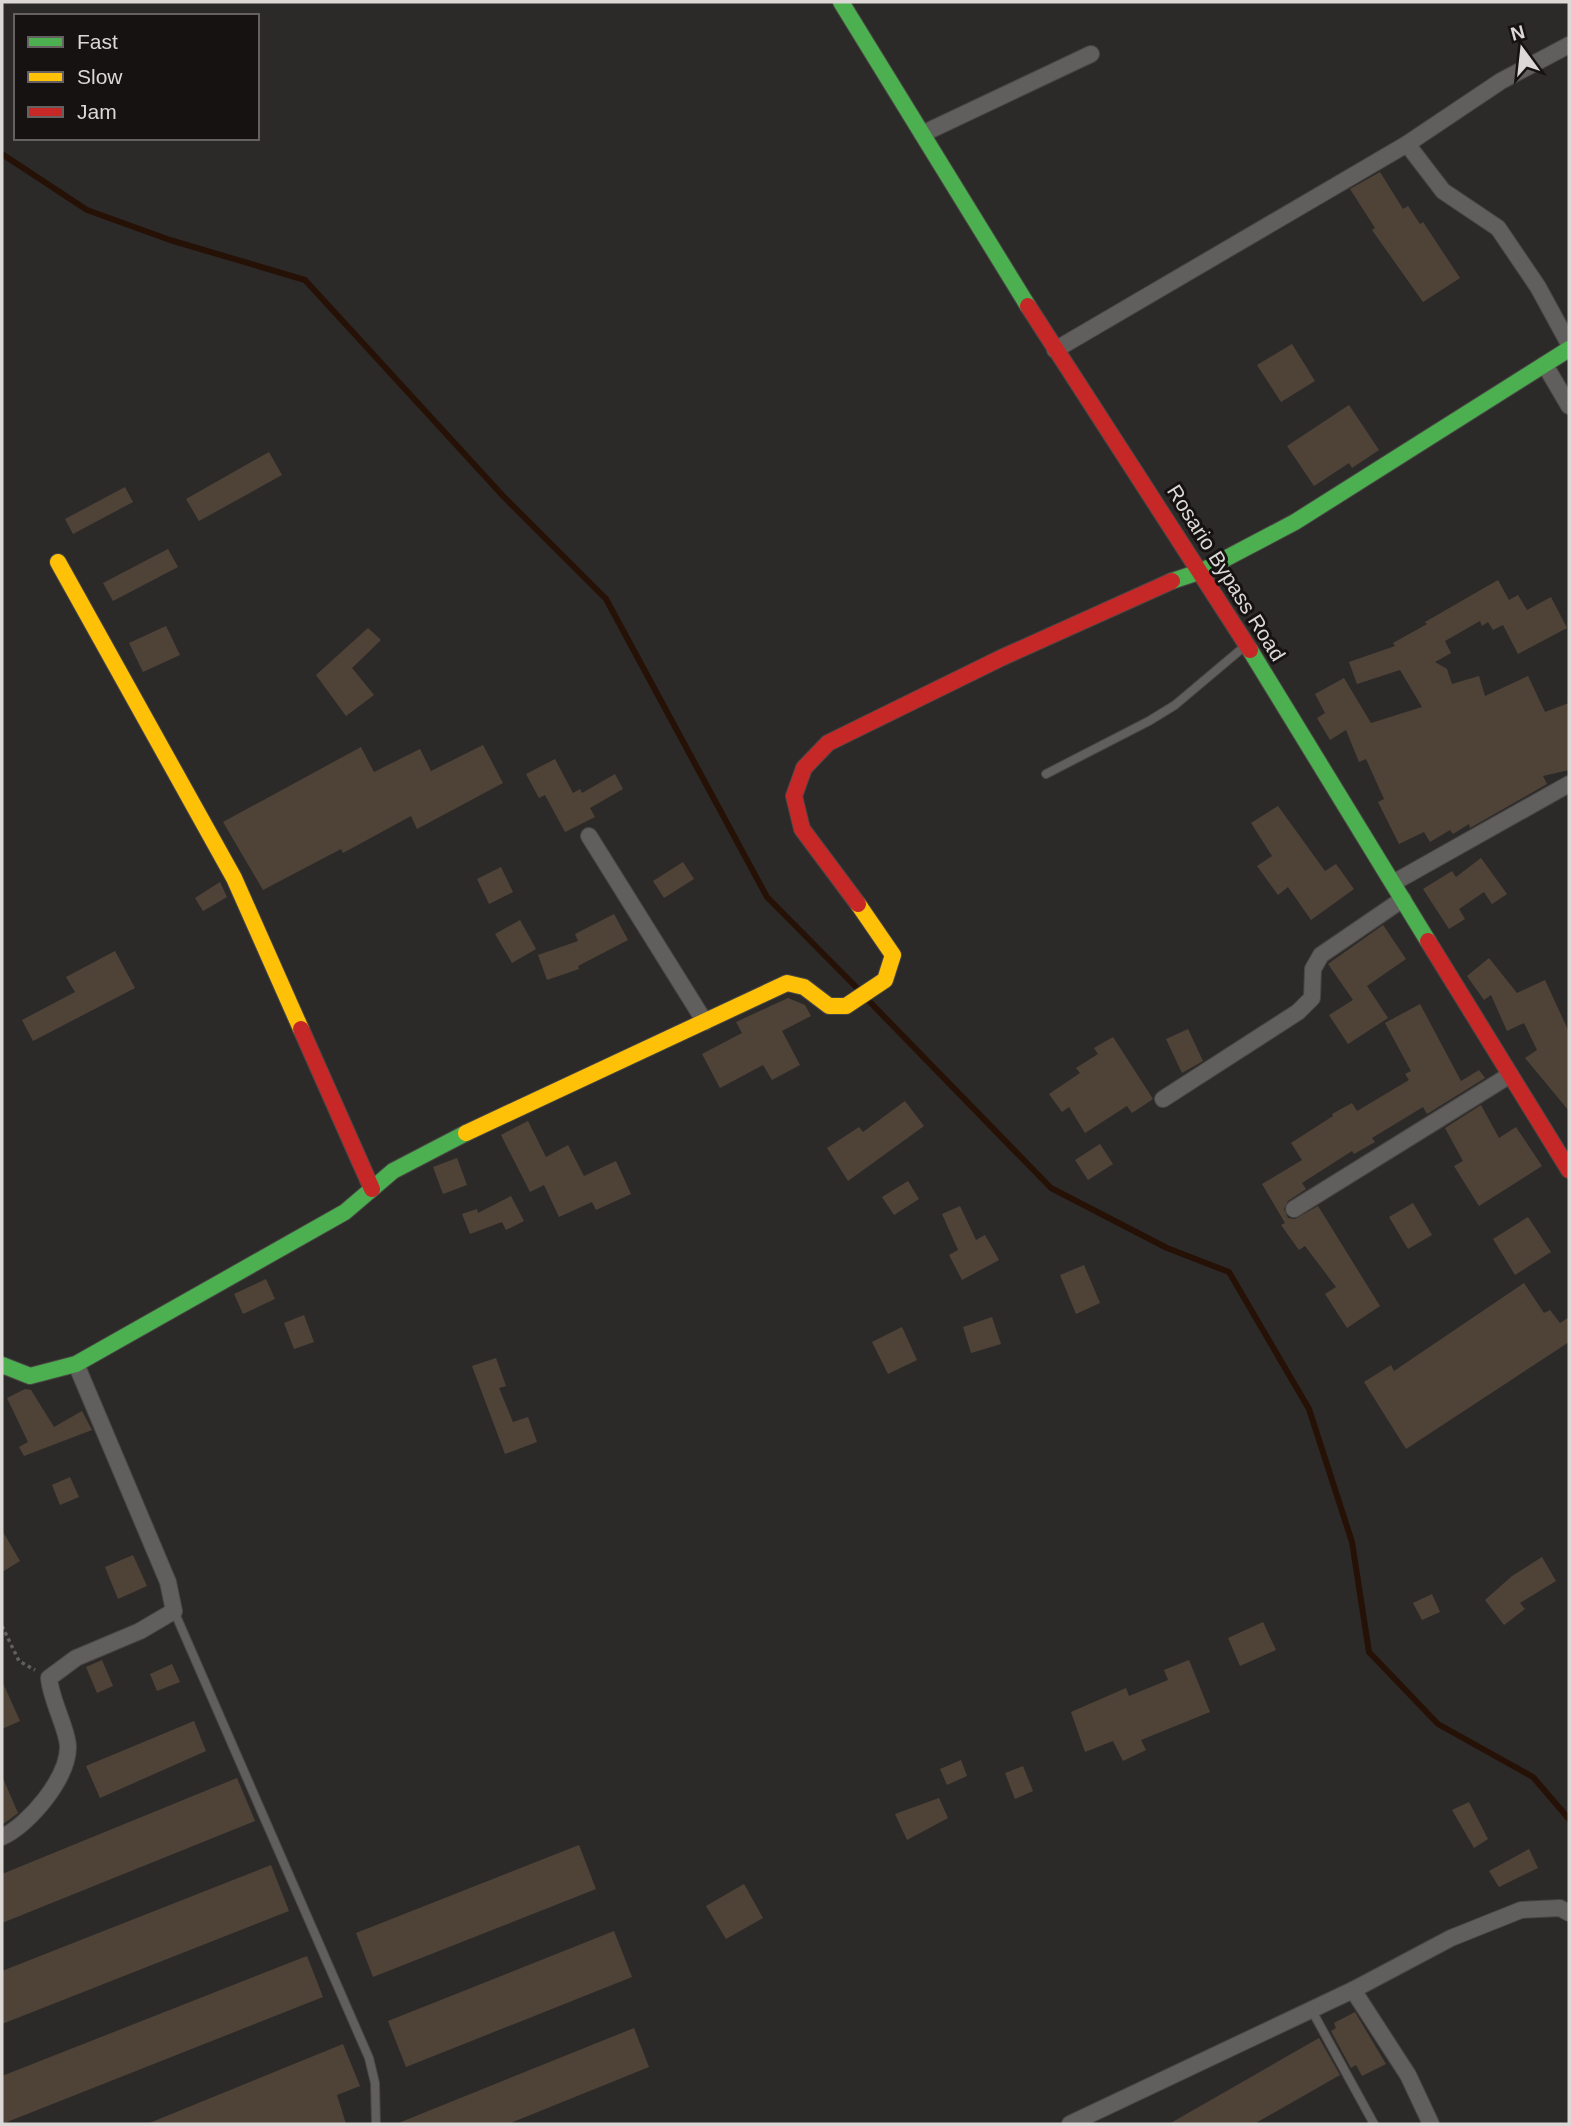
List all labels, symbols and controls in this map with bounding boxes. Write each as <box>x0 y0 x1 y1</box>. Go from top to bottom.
legend <box>14 14 259 140</box>
north arrow <box>1487 14 1557 84</box>
text: N <box>1508 21 1527 45</box>
text: Fast <box>77 30 118 53</box>
text: Slow <box>77 65 123 88</box>
text: Jam <box>77 100 117 123</box>
street label: Rosario Bypass Road <box>1163 481 1290 665</box>

